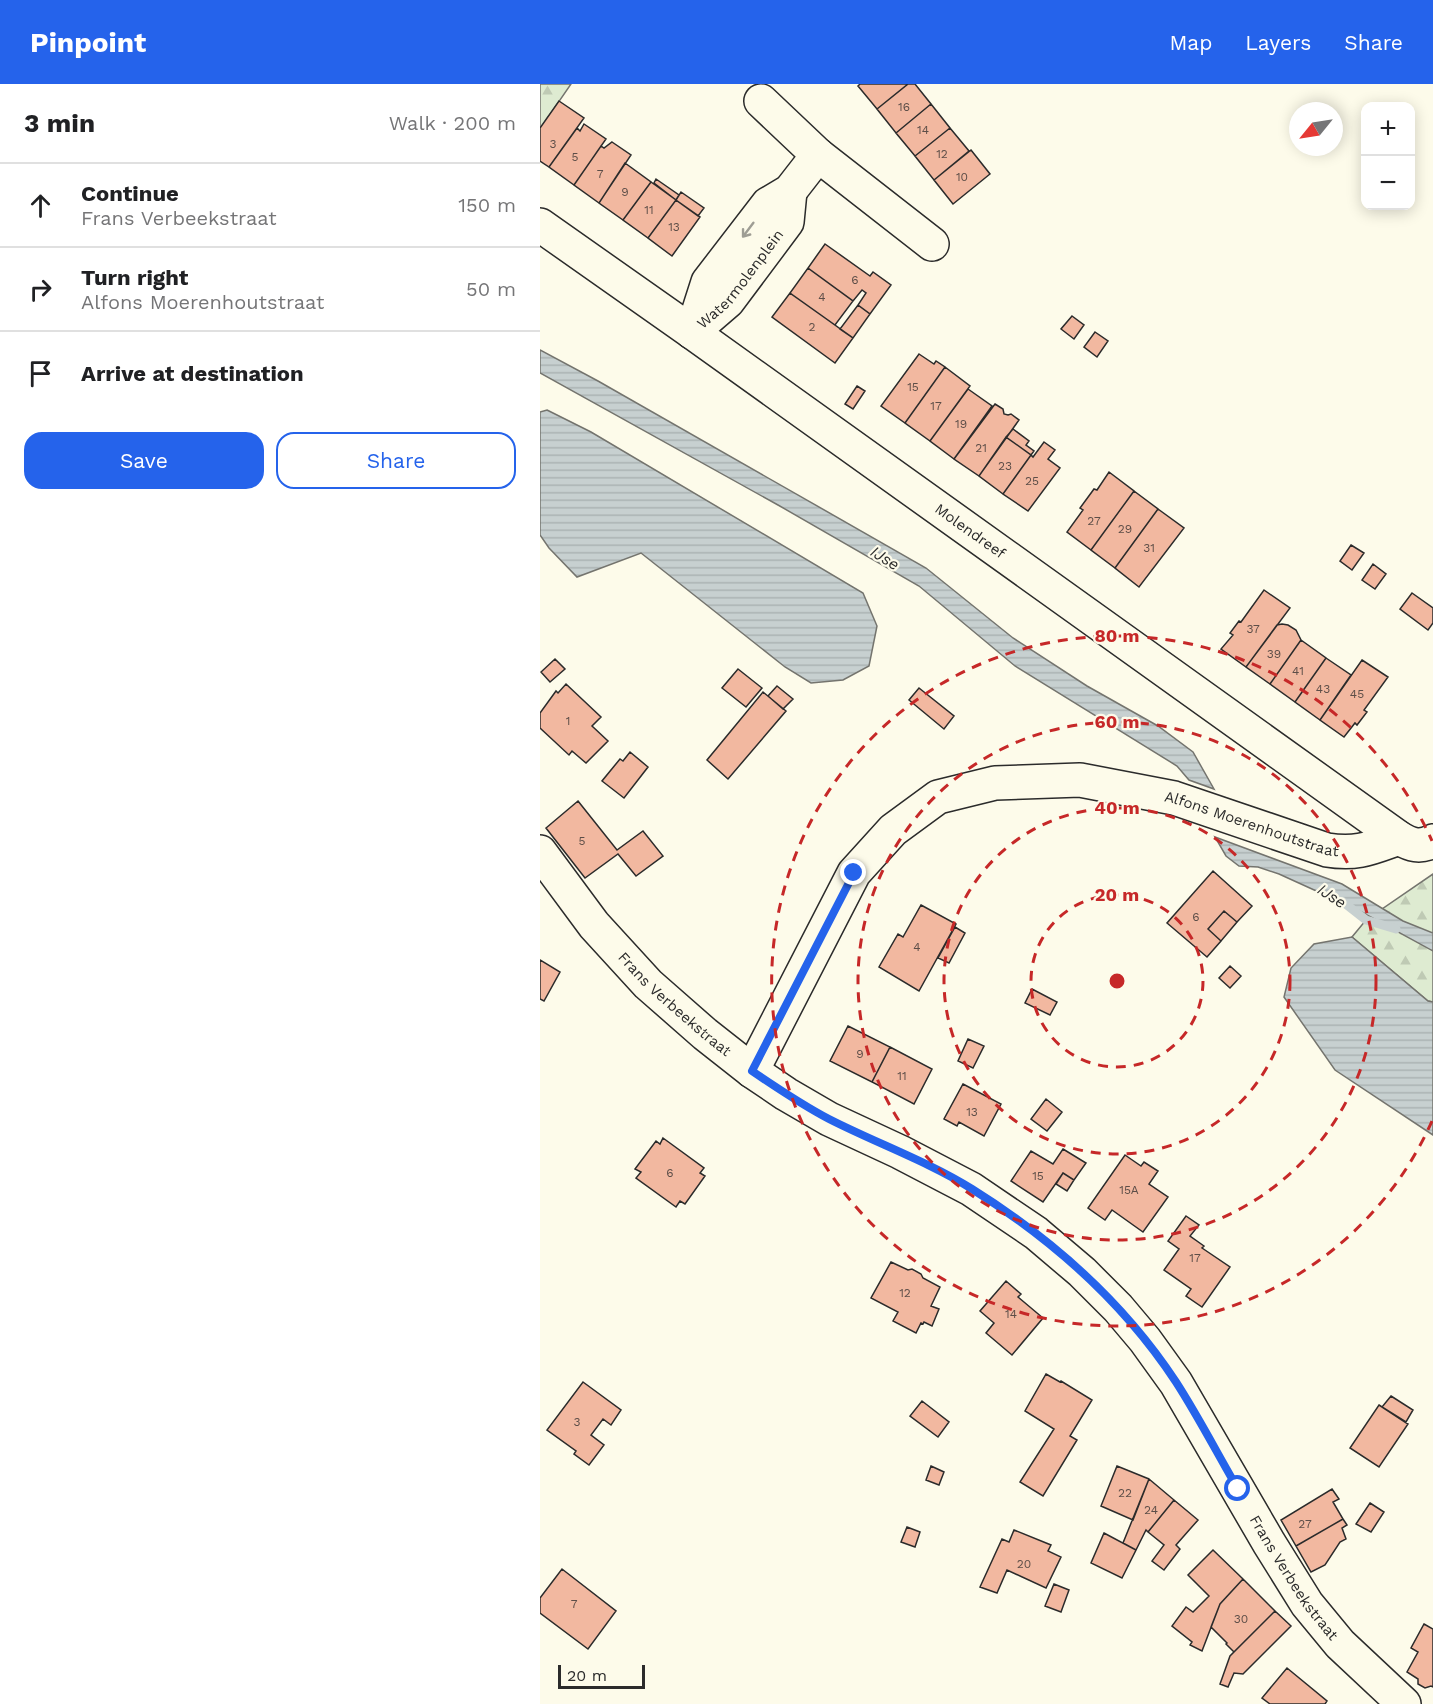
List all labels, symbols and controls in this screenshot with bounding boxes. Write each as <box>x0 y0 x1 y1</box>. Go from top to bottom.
text: Pinpoint <box>30 26 146 59</box>
text: Map <box>1169 30 1212 55</box>
text: Layers <box>1245 30 1311 55</box>
text: Share <box>1344 30 1403 55</box>
house number: 16 <box>898 100 910 114</box>
north arrow <box>1289 102 1343 156</box>
map controls <box>1361 102 1415 210</box>
button: + <box>1361 102 1415 156</box>
text: 3 min <box>24 108 95 138</box>
text: Walk · 200 m <box>389 111 516 135</box>
house number: 14 <box>917 123 929 137</box>
house number: 3 <box>550 137 557 151</box>
house number: 12 <box>936 147 948 161</box>
house number: 5 <box>572 150 579 164</box>
button: − <box>1361 156 1415 210</box>
house number: 7 <box>597 167 604 181</box>
house number: 10 <box>956 170 968 184</box>
text: Continue <box>81 181 179 206</box>
house number: 9 <box>621 185 629 199</box>
icon: ahead <box>24 189 57 222</box>
text: 150 m <box>458 193 516 217</box>
house number: 11 <box>644 203 654 217</box>
text: Frans Verbeekstraat <box>81 206 277 230</box>
house number: 13 <box>668 220 680 234</box>
one-way arrow <box>741 222 754 238</box>
street label: Watermolenplein <box>693 226 787 333</box>
text: Turn right <box>81 265 188 290</box>
icon: right <box>24 273 57 306</box>
house number: 6 <box>851 273 859 287</box>
text: 50 m <box>466 277 516 301</box>
text: Alfons Moerenhoutstraat <box>81 290 324 314</box>
house number: 4 <box>818 290 826 304</box>
house number: 2 <box>809 320 816 334</box>
icon: arrive <box>24 357 57 390</box>
text: Arrive at destination <box>81 361 304 386</box>
house number: 15 <box>907 380 919 394</box>
house number: 17 <box>930 399 942 413</box>
house number: 19 <box>955 417 967 431</box>
button: Save <box>24 432 264 489</box>
button: Share <box>276 432 516 489</box>
house number: 21 <box>975 441 987 455</box>
house number: 23 <box>998 459 1012 473</box>
house number: 25 <box>1025 474 1039 488</box>
street label: Molendreef <box>931 500 1009 563</box>
house number: 27 <box>1087 514 1101 528</box>
house number: 29 <box>1118 522 1132 536</box>
house number: 31 <box>1143 541 1155 555</box>
water label: IJse <box>867 542 903 574</box>
house number: 37 <box>1246 622 1260 636</box>
text: 80 m <box>1095 625 1139 646</box>
house number: 39 <box>1267 647 1281 661</box>
house number: 41 <box>1292 664 1304 678</box>
house number: 43 <box>1316 682 1330 696</box>
house number: 45 <box>1350 687 1364 701</box>
text: 60 m <box>1095 711 1139 732</box>
house number: 1 <box>566 714 570 728</box>
street label: Alfons Moerenhoutstraat <box>1163 787 1340 860</box>
text: 40 m <box>1094 797 1140 818</box>
house number: 5 <box>579 834 586 848</box>
route end <box>840 859 866 885</box>
water label: IJse <box>1314 880 1350 912</box>
text: 20 m <box>1095 884 1139 905</box>
house number: 6 <box>1192 910 1200 924</box>
house number: 4 <box>913 940 921 954</box>
street label: Frans Verbeekstraat <box>614 948 735 1061</box>
centre of rings <box>1107 971 1127 991</box>
house number: 9 <box>856 1047 864 1061</box>
house number: 11 <box>897 1069 907 1083</box>
house number: 13 <box>966 1105 978 1119</box>
house number: 6 <box>666 1166 674 1180</box>
house number: 15 <box>1032 1169 1044 1183</box>
house number: 15A <box>1119 1183 1139 1197</box>
house number: 17 <box>1189 1251 1201 1265</box>
house number: 12 <box>899 1286 911 1300</box>
house number: 14 <box>1005 1307 1017 1321</box>
house number: 3 <box>574 1415 581 1429</box>
route start <box>1224 1475 1250 1501</box>
house number: 22 <box>1118 1486 1132 1500</box>
house number: 24 <box>1144 1503 1158 1517</box>
street label: Frans Verbeekstraat <box>1246 1512 1343 1644</box>
house number: 27 <box>1298 1517 1312 1531</box>
house number: 20 <box>1017 1557 1031 1571</box>
house number: 7 <box>571 1597 578 1611</box>
house number: 30 <box>1234 1612 1248 1626</box>
scale bar <box>558 1662 645 1690</box>
text: 20 m <box>567 1666 607 1685</box>

